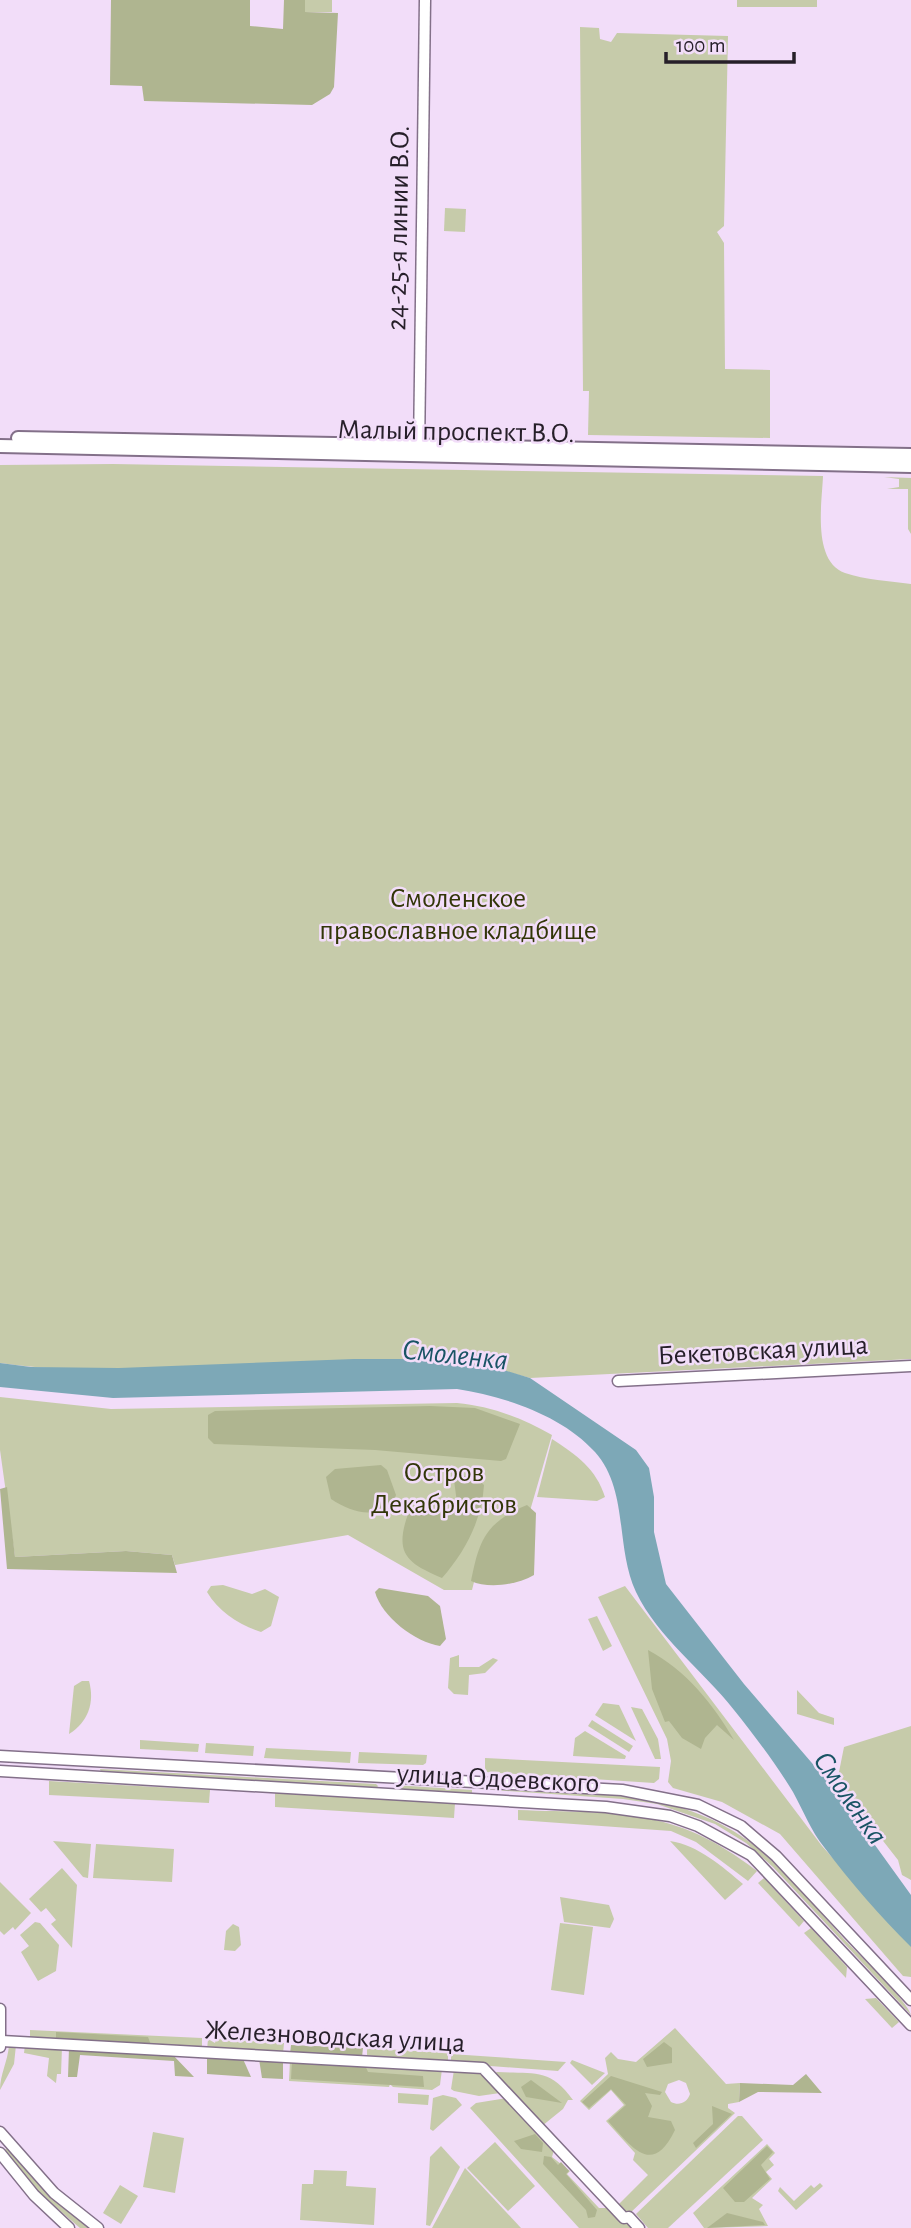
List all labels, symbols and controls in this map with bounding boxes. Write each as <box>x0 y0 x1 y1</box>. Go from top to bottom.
scale bar <box>666 21 794 65</box>
text: 100 m <box>676 35 726 56</box>
street label: 24-25-я линии В.О. <box>383 125 415 331</box>
street label: Малый проспект В.О. <box>337 416 575 448</box>
park label: Смоленское православное кладбище <box>319 885 597 945</box>
street label: Бекетовская улица <box>657 1332 869 1370</box>
water label: Смоленка <box>401 1335 509 1375</box>
park label: Остров Декабристов <box>371 1459 517 1519</box>
water label: Смоленка <box>807 1746 893 1850</box>
street label: улица Одоевского <box>395 1760 600 1798</box>
street label: Железноводская улица <box>204 2016 466 2058</box>

